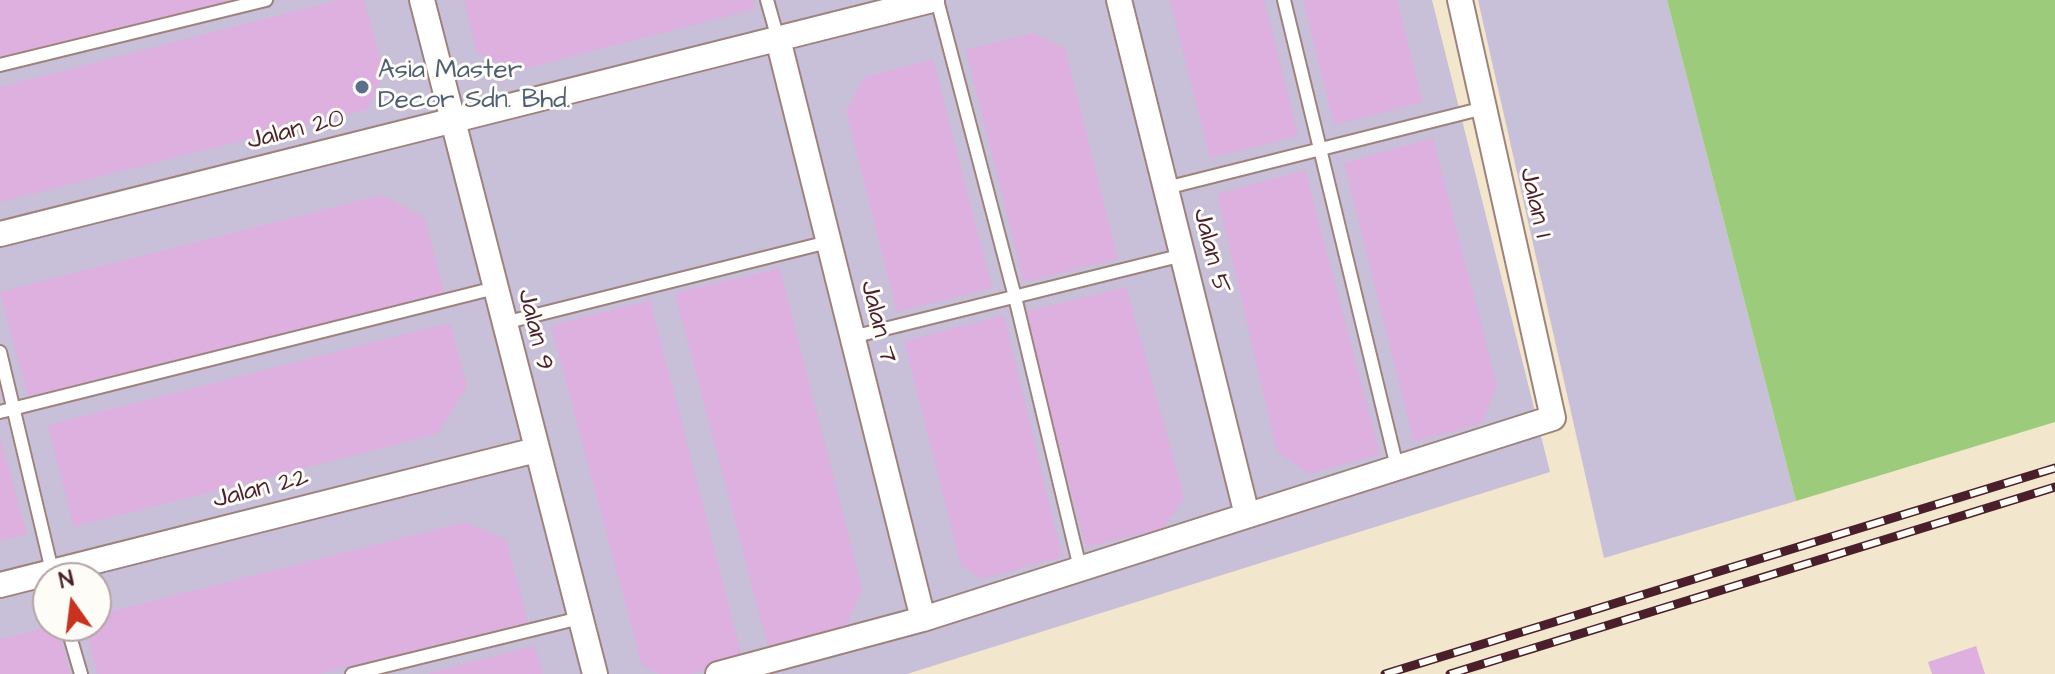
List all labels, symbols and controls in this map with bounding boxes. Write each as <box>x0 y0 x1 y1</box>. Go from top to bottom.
place label: Asia Master Decor Sdn. Bhd. <box>378 56 570 118</box>
marker: Asia Master Decor Sdn. Bhd. <box>353 78 371 96</box>
street label: Jalan 20 <box>244 104 348 158</box>
street label: Jalan 1 <box>1511 165 1557 241</box>
street label: Jalan 5 <box>1184 205 1236 297</box>
street label: Jalan 7 <box>852 278 902 366</box>
street label: Jalan 9 <box>509 286 559 374</box>
street label: Jalan 22 <box>210 463 312 517</box>
north arrow <box>32 562 112 642</box>
text: N <box>56 563 77 597</box>

